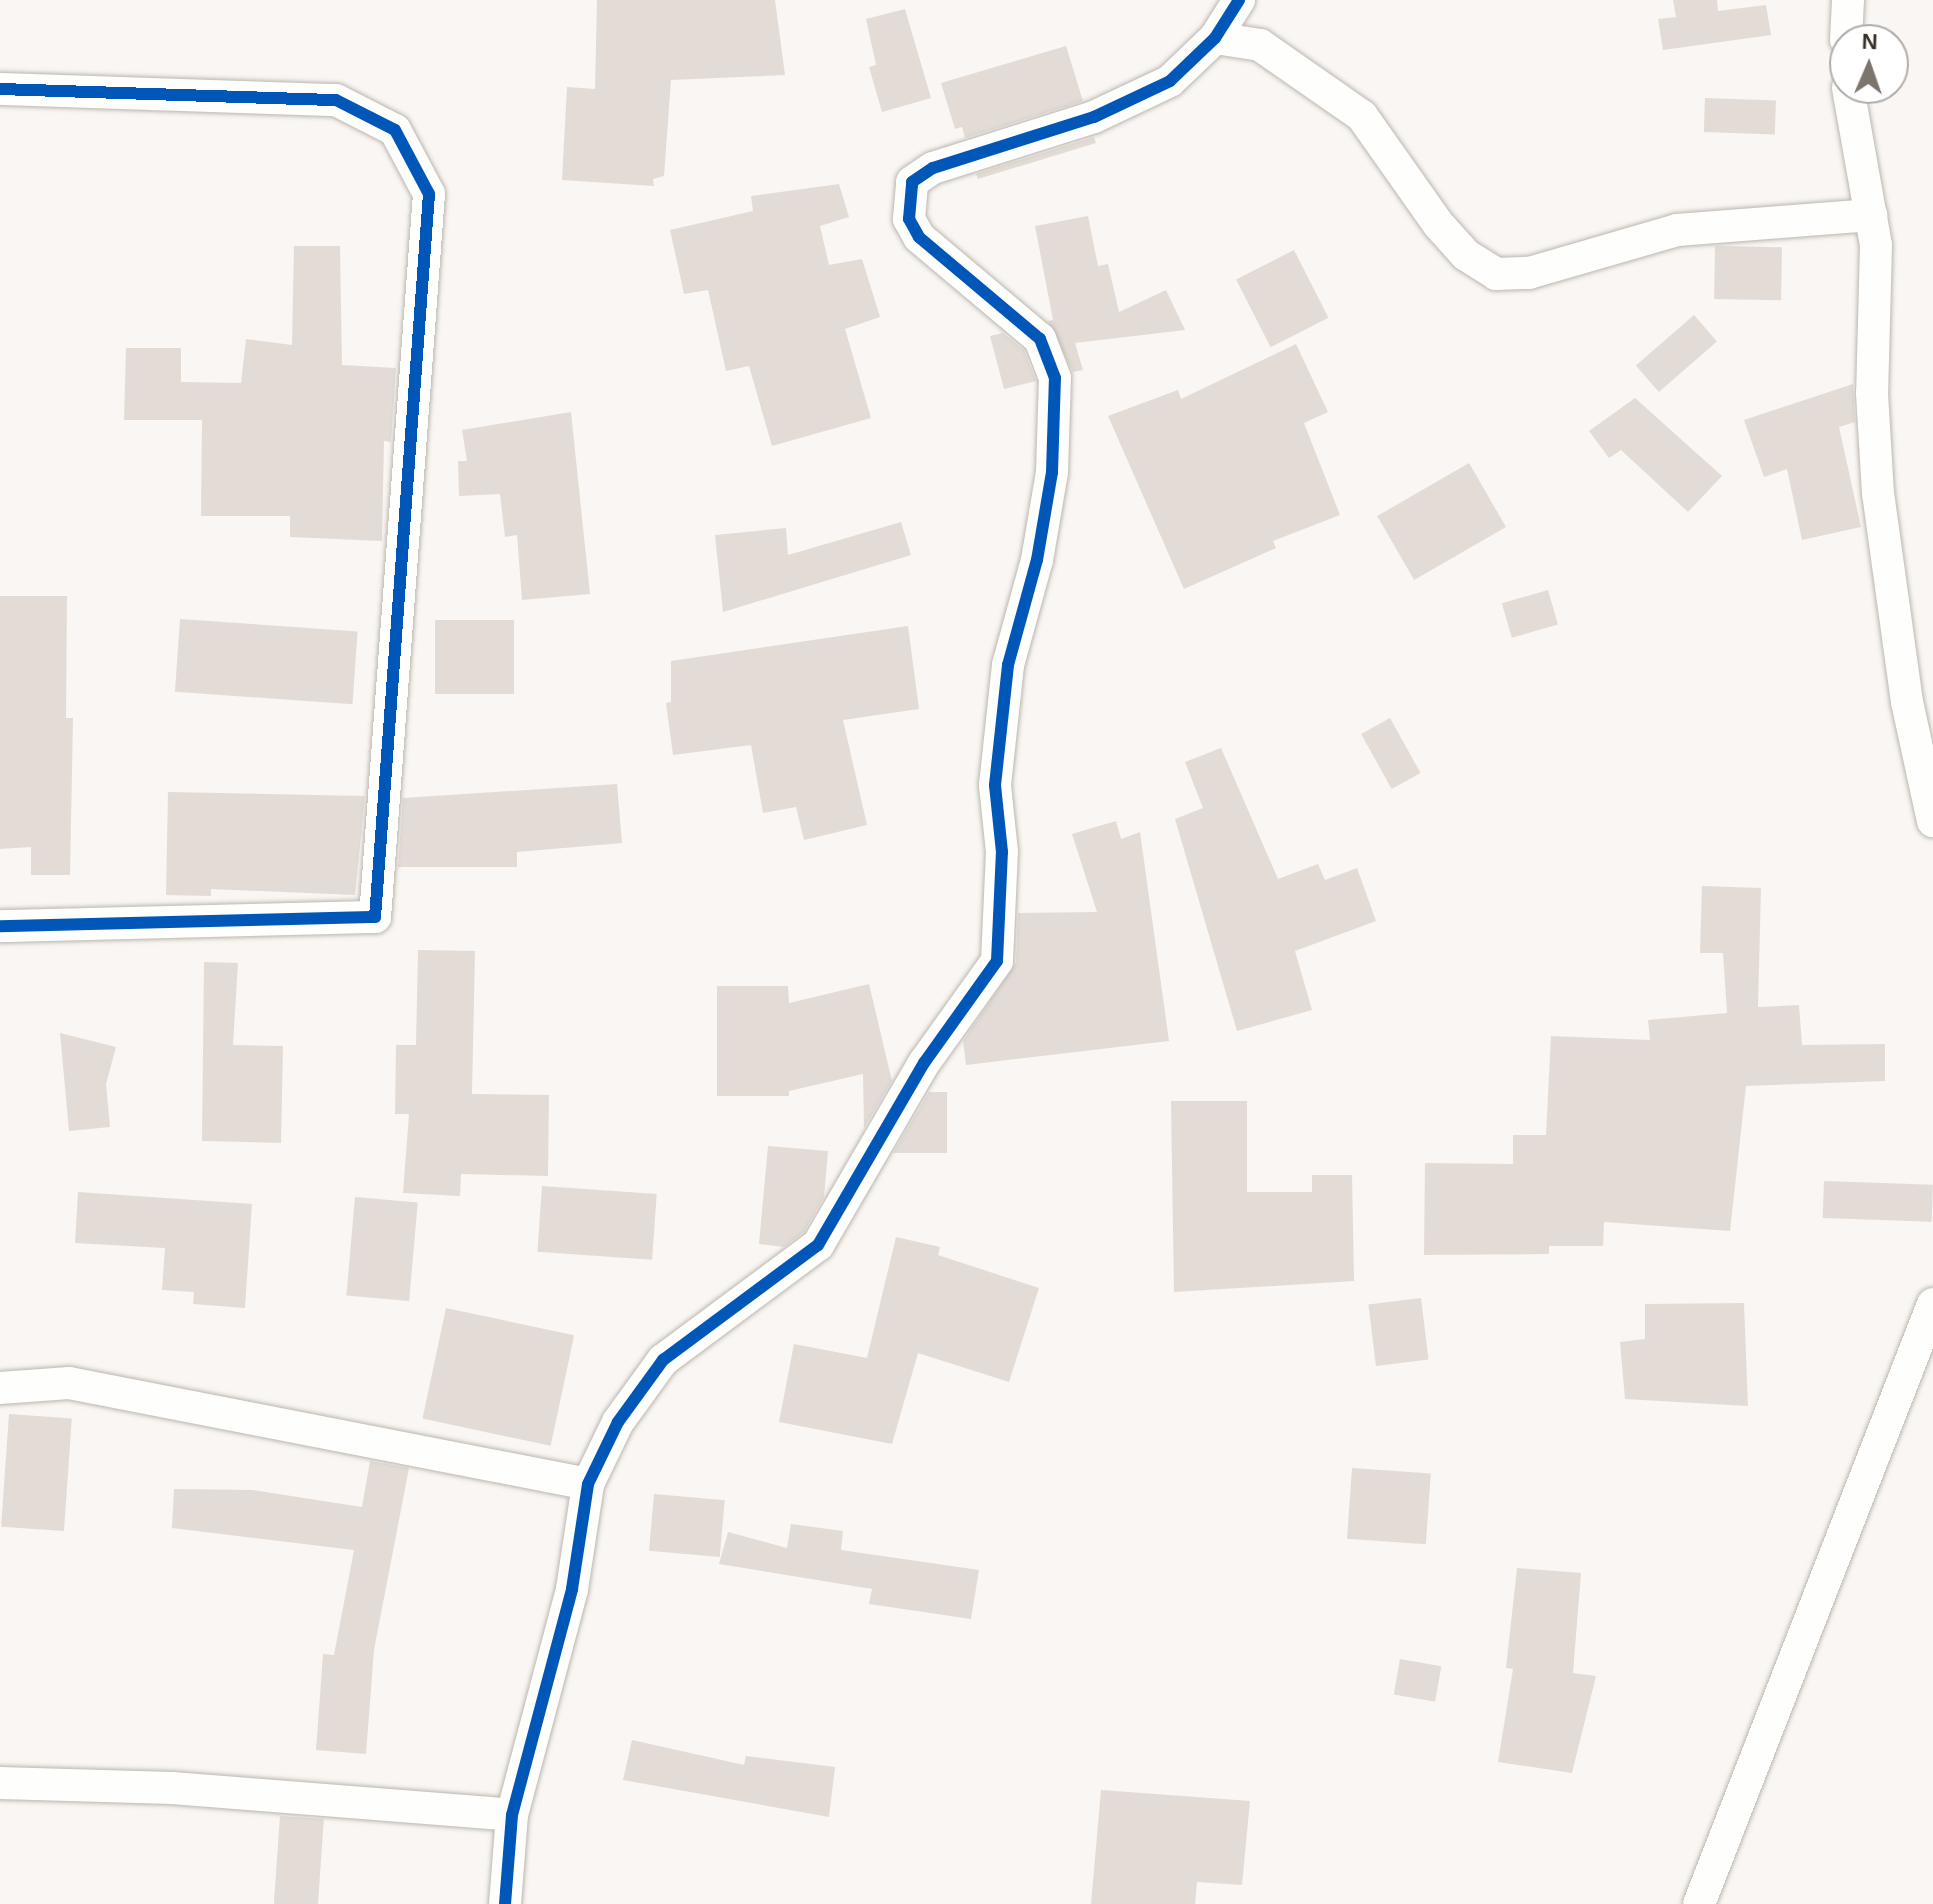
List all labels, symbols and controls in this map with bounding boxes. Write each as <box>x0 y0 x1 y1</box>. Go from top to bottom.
north arrow <box>1829 24 1909 104</box>
text: N <box>1861 29 1878 54</box>

